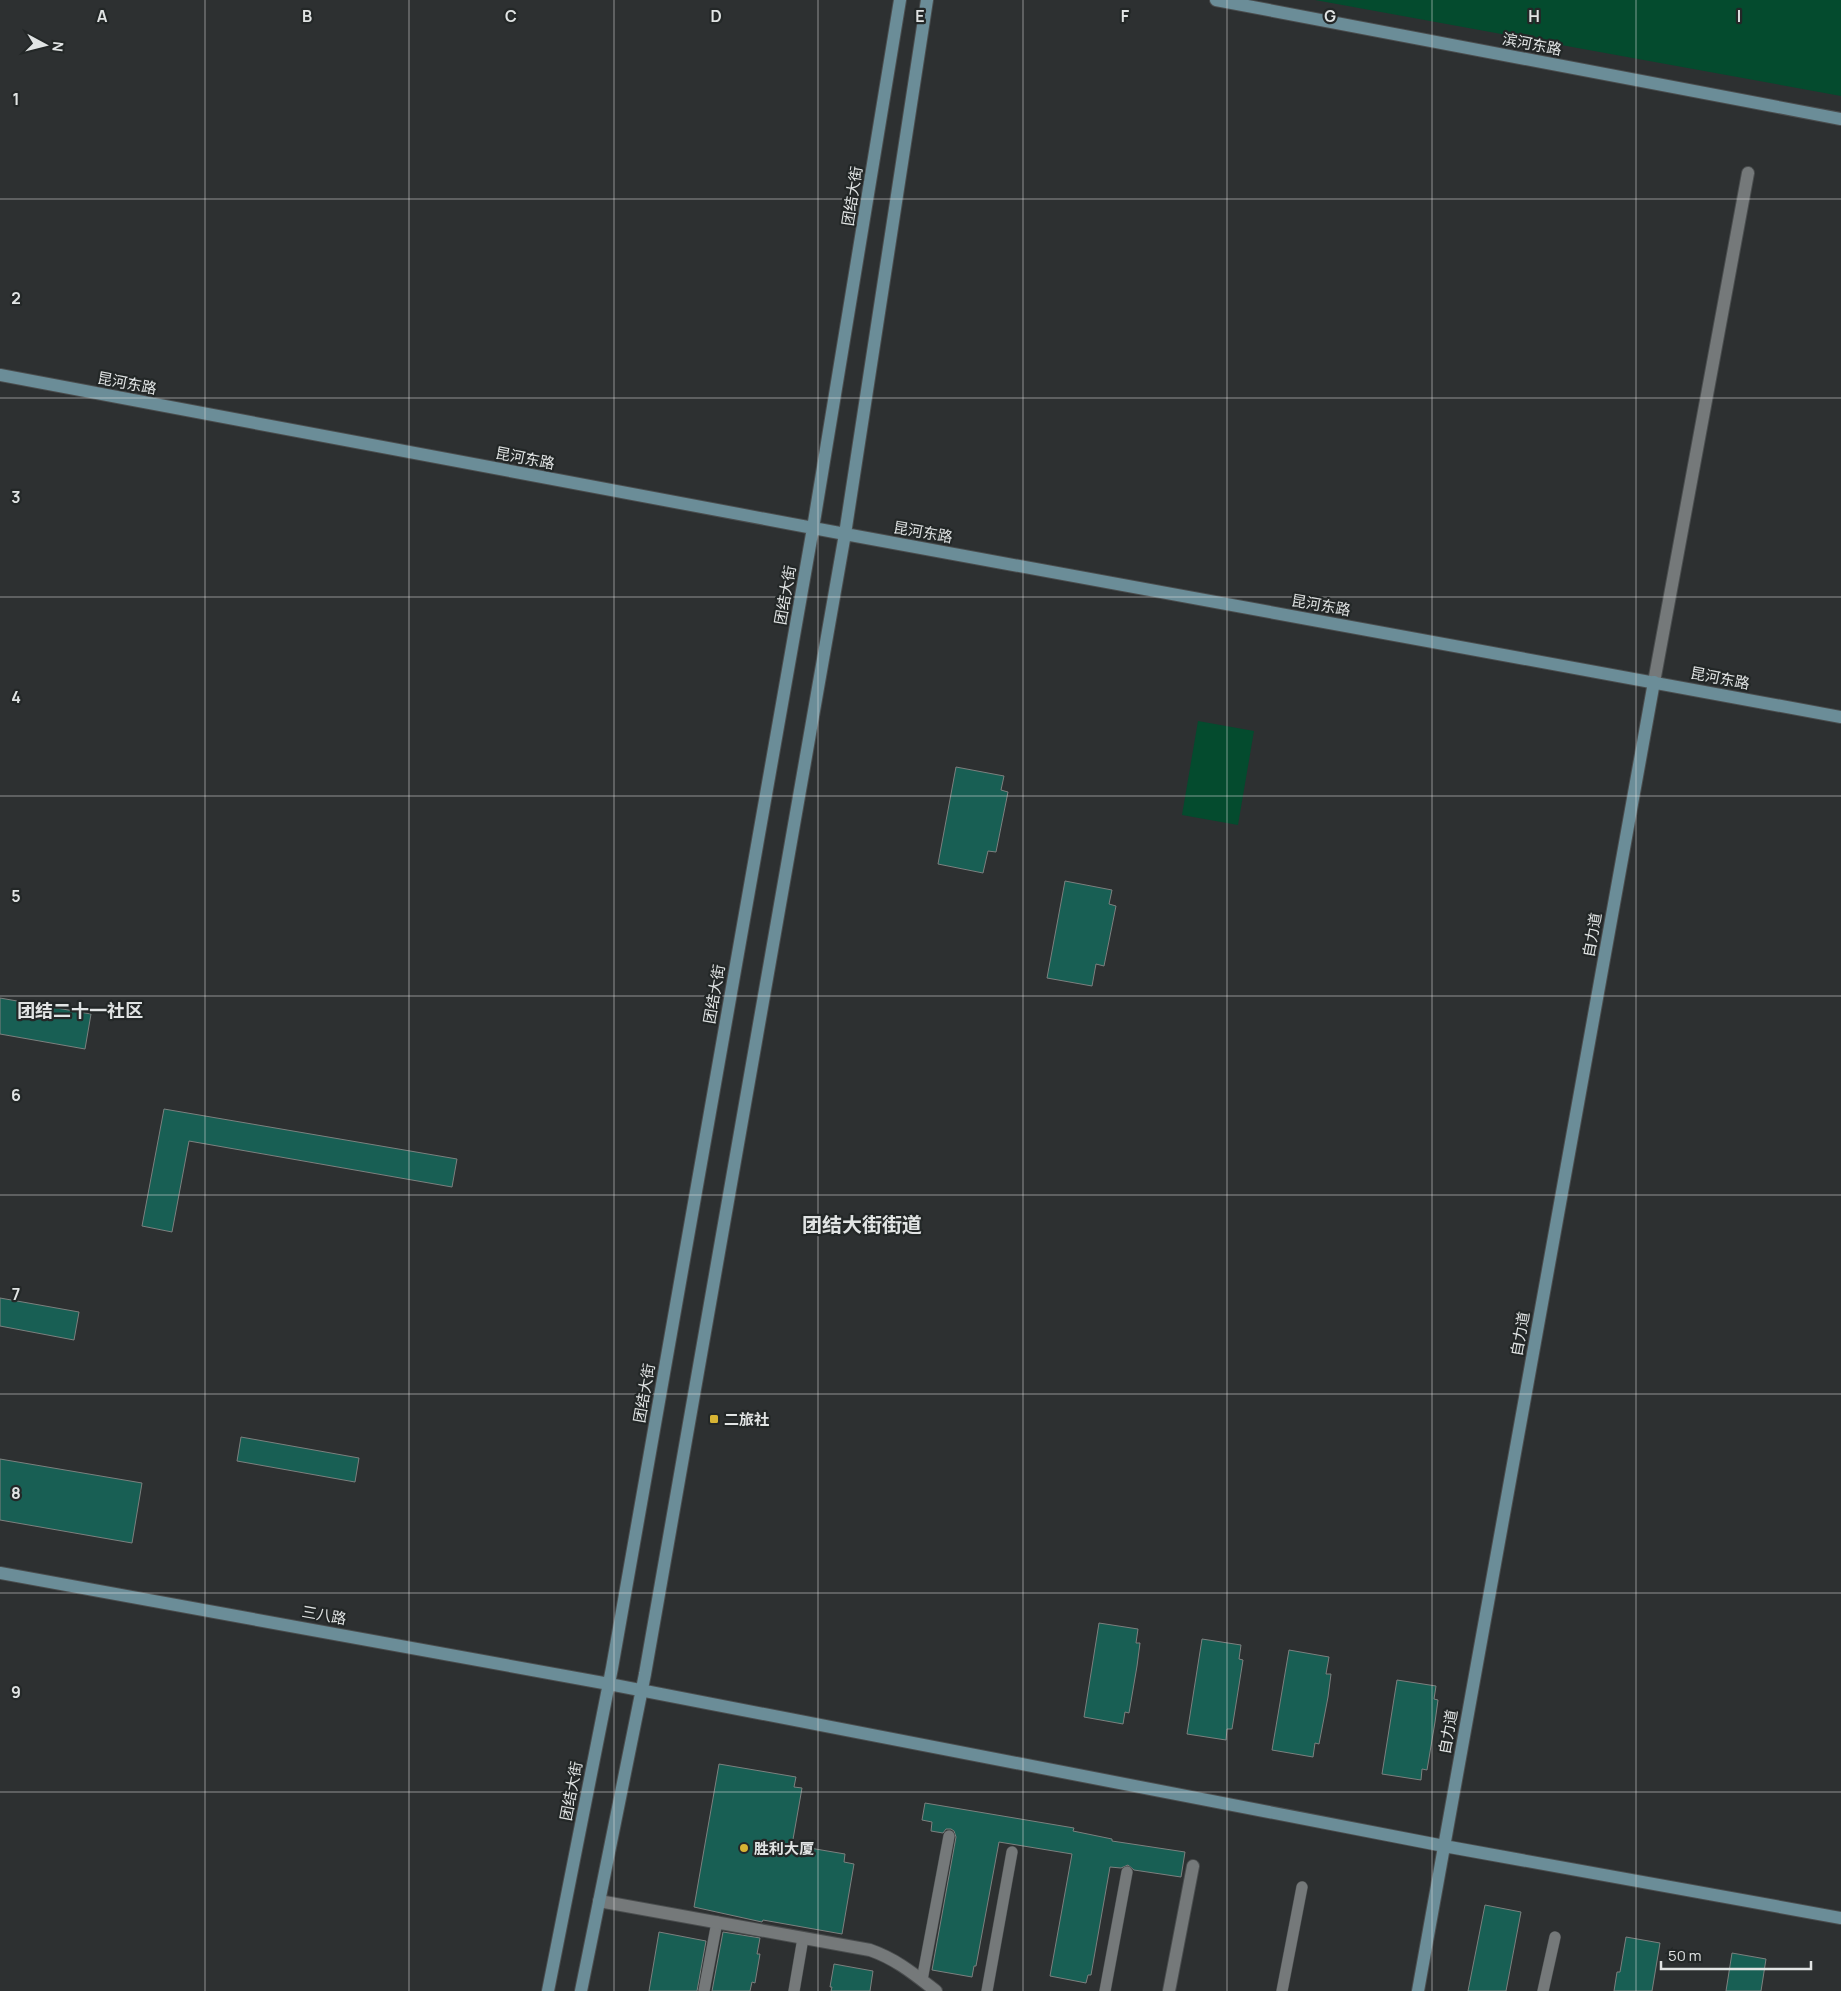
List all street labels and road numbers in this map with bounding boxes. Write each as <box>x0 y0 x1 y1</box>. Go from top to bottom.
street label: 滨河东路 <box>1501 28 1563 60</box>
street label: 团结大街 <box>837 165 867 227</box>
street label: 昆河东路 <box>96 367 158 399</box>
street label: 昆河东路 <box>494 442 556 474</box>
street label: 昆河东路 <box>892 516 954 548</box>
street label: 团结大街 <box>769 564 801 626</box>
street label: 昆河东路 <box>1290 589 1352 621</box>
street label: 昆河东路 <box>1689 662 1751 694</box>
street label: 自力道 <box>1578 911 1606 959</box>
street label: 团结大街 <box>698 963 730 1025</box>
street label: 自力道 <box>1506 1310 1534 1358</box>
street label: 团结大街 <box>628 1362 660 1424</box>
street label: 三八路 <box>300 1601 348 1629</box>
street label: 自力道 <box>1434 1708 1462 1756</box>
street label: 团结大街 <box>555 1760 587 1822</box>

